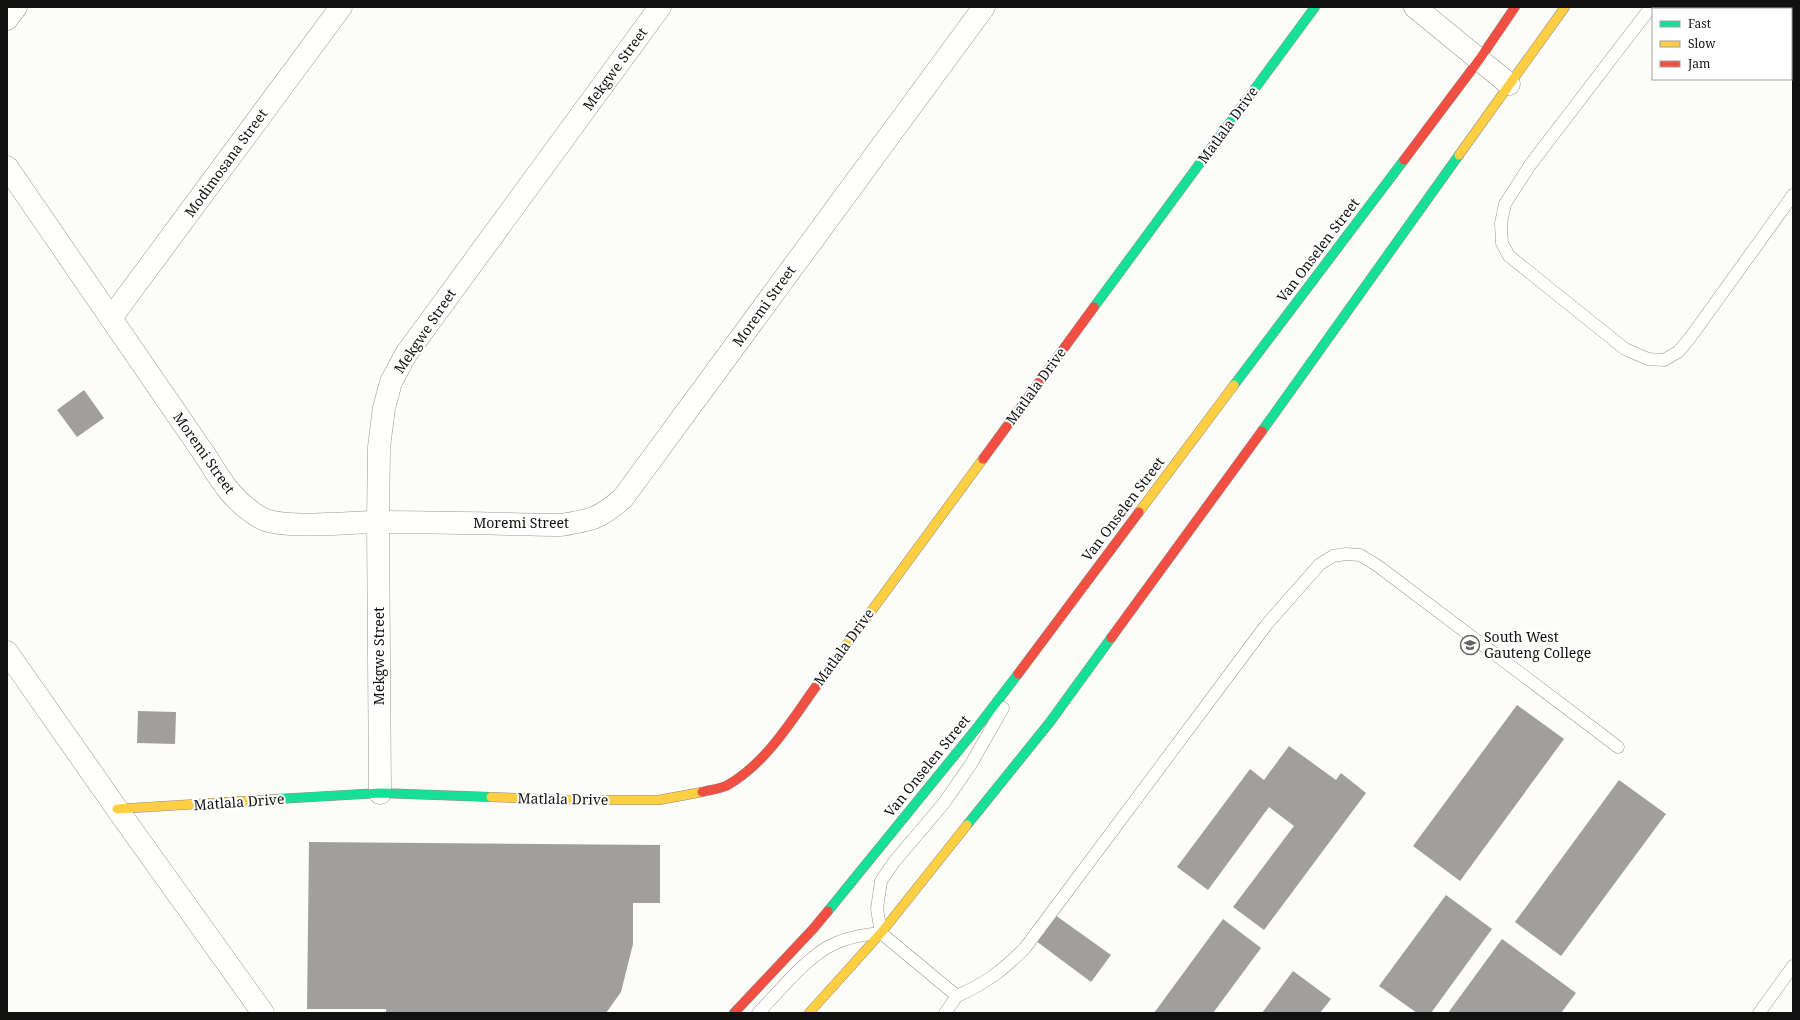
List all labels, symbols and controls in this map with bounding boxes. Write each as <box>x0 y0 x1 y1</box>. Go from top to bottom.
legend <box>1652 8 1792 80</box>
text: Fast <box>1688 15 1711 32</box>
street label: Mekgwe Street <box>578 23 651 114</box>
text: Slow <box>1688 35 1716 52</box>
text: Jam <box>1687 55 1710 72</box>
street label: Matlala Drive <box>1193 82 1262 167</box>
street label: Modimosana Street <box>180 105 271 221</box>
street label: Van Onselen Street <box>1272 194 1363 306</box>
street label: Moremi Street <box>728 261 799 350</box>
street label: Mekgwe Street <box>389 285 460 377</box>
street label: Matlala Drive <box>1001 343 1070 428</box>
street label: Moremi Street <box>169 408 240 497</box>
street label: Van Onselen Street <box>1077 453 1168 565</box>
street label: Moremi Street <box>473 513 569 532</box>
street label: Matlala Drive <box>809 604 878 689</box>
street label: Mekgwe Street <box>369 607 388 705</box>
place label: South West Gauteng College <box>1484 627 1591 662</box>
school or university icon: South West Gauteng College <box>1459 634 1481 656</box>
street label: Van Onselen Street <box>880 711 974 821</box>
street label: Matlala Drive <box>517 788 609 809</box>
street label: Matlala Drive <box>193 789 285 814</box>

